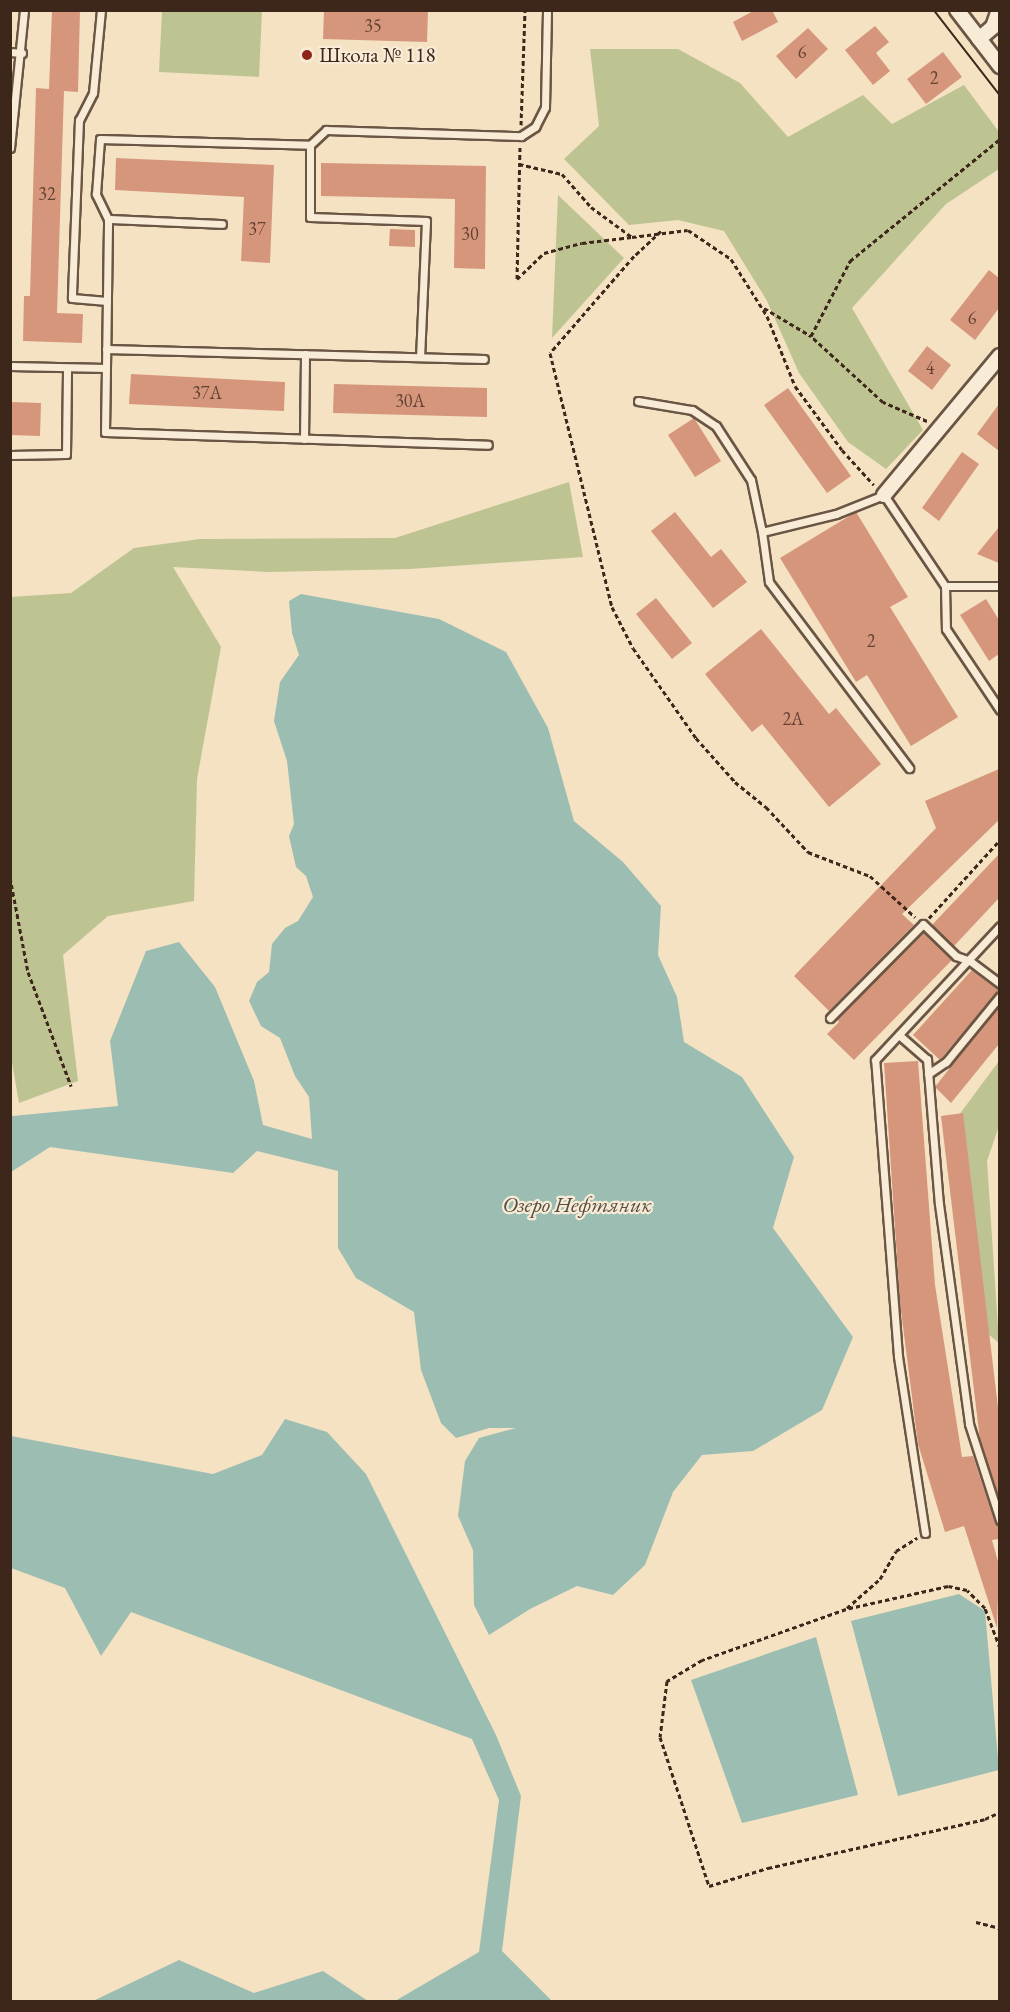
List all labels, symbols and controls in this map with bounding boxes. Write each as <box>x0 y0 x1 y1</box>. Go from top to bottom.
house number: 35 <box>364 15 382 37</box>
house number: 6 <box>798 41 806 63</box>
place label: Школа № 118 <box>319 42 436 68</box>
marker: Школа № 118 <box>300 48 314 62</box>
house number: 2 <box>930 67 938 89</box>
house number: 32 <box>38 183 56 205</box>
house number: 37 <box>248 218 266 240</box>
house number: 30 <box>461 223 479 245</box>
house number: 6 <box>968 307 976 329</box>
house number: 4 <box>926 357 934 379</box>
house number: 37А <box>192 382 222 404</box>
house number: 30А <box>395 390 425 412</box>
house number: 2 <box>867 630 875 652</box>
house number: 2А <box>782 708 804 730</box>
water label: Озеро Нефтяник <box>502 1192 652 1218</box>

